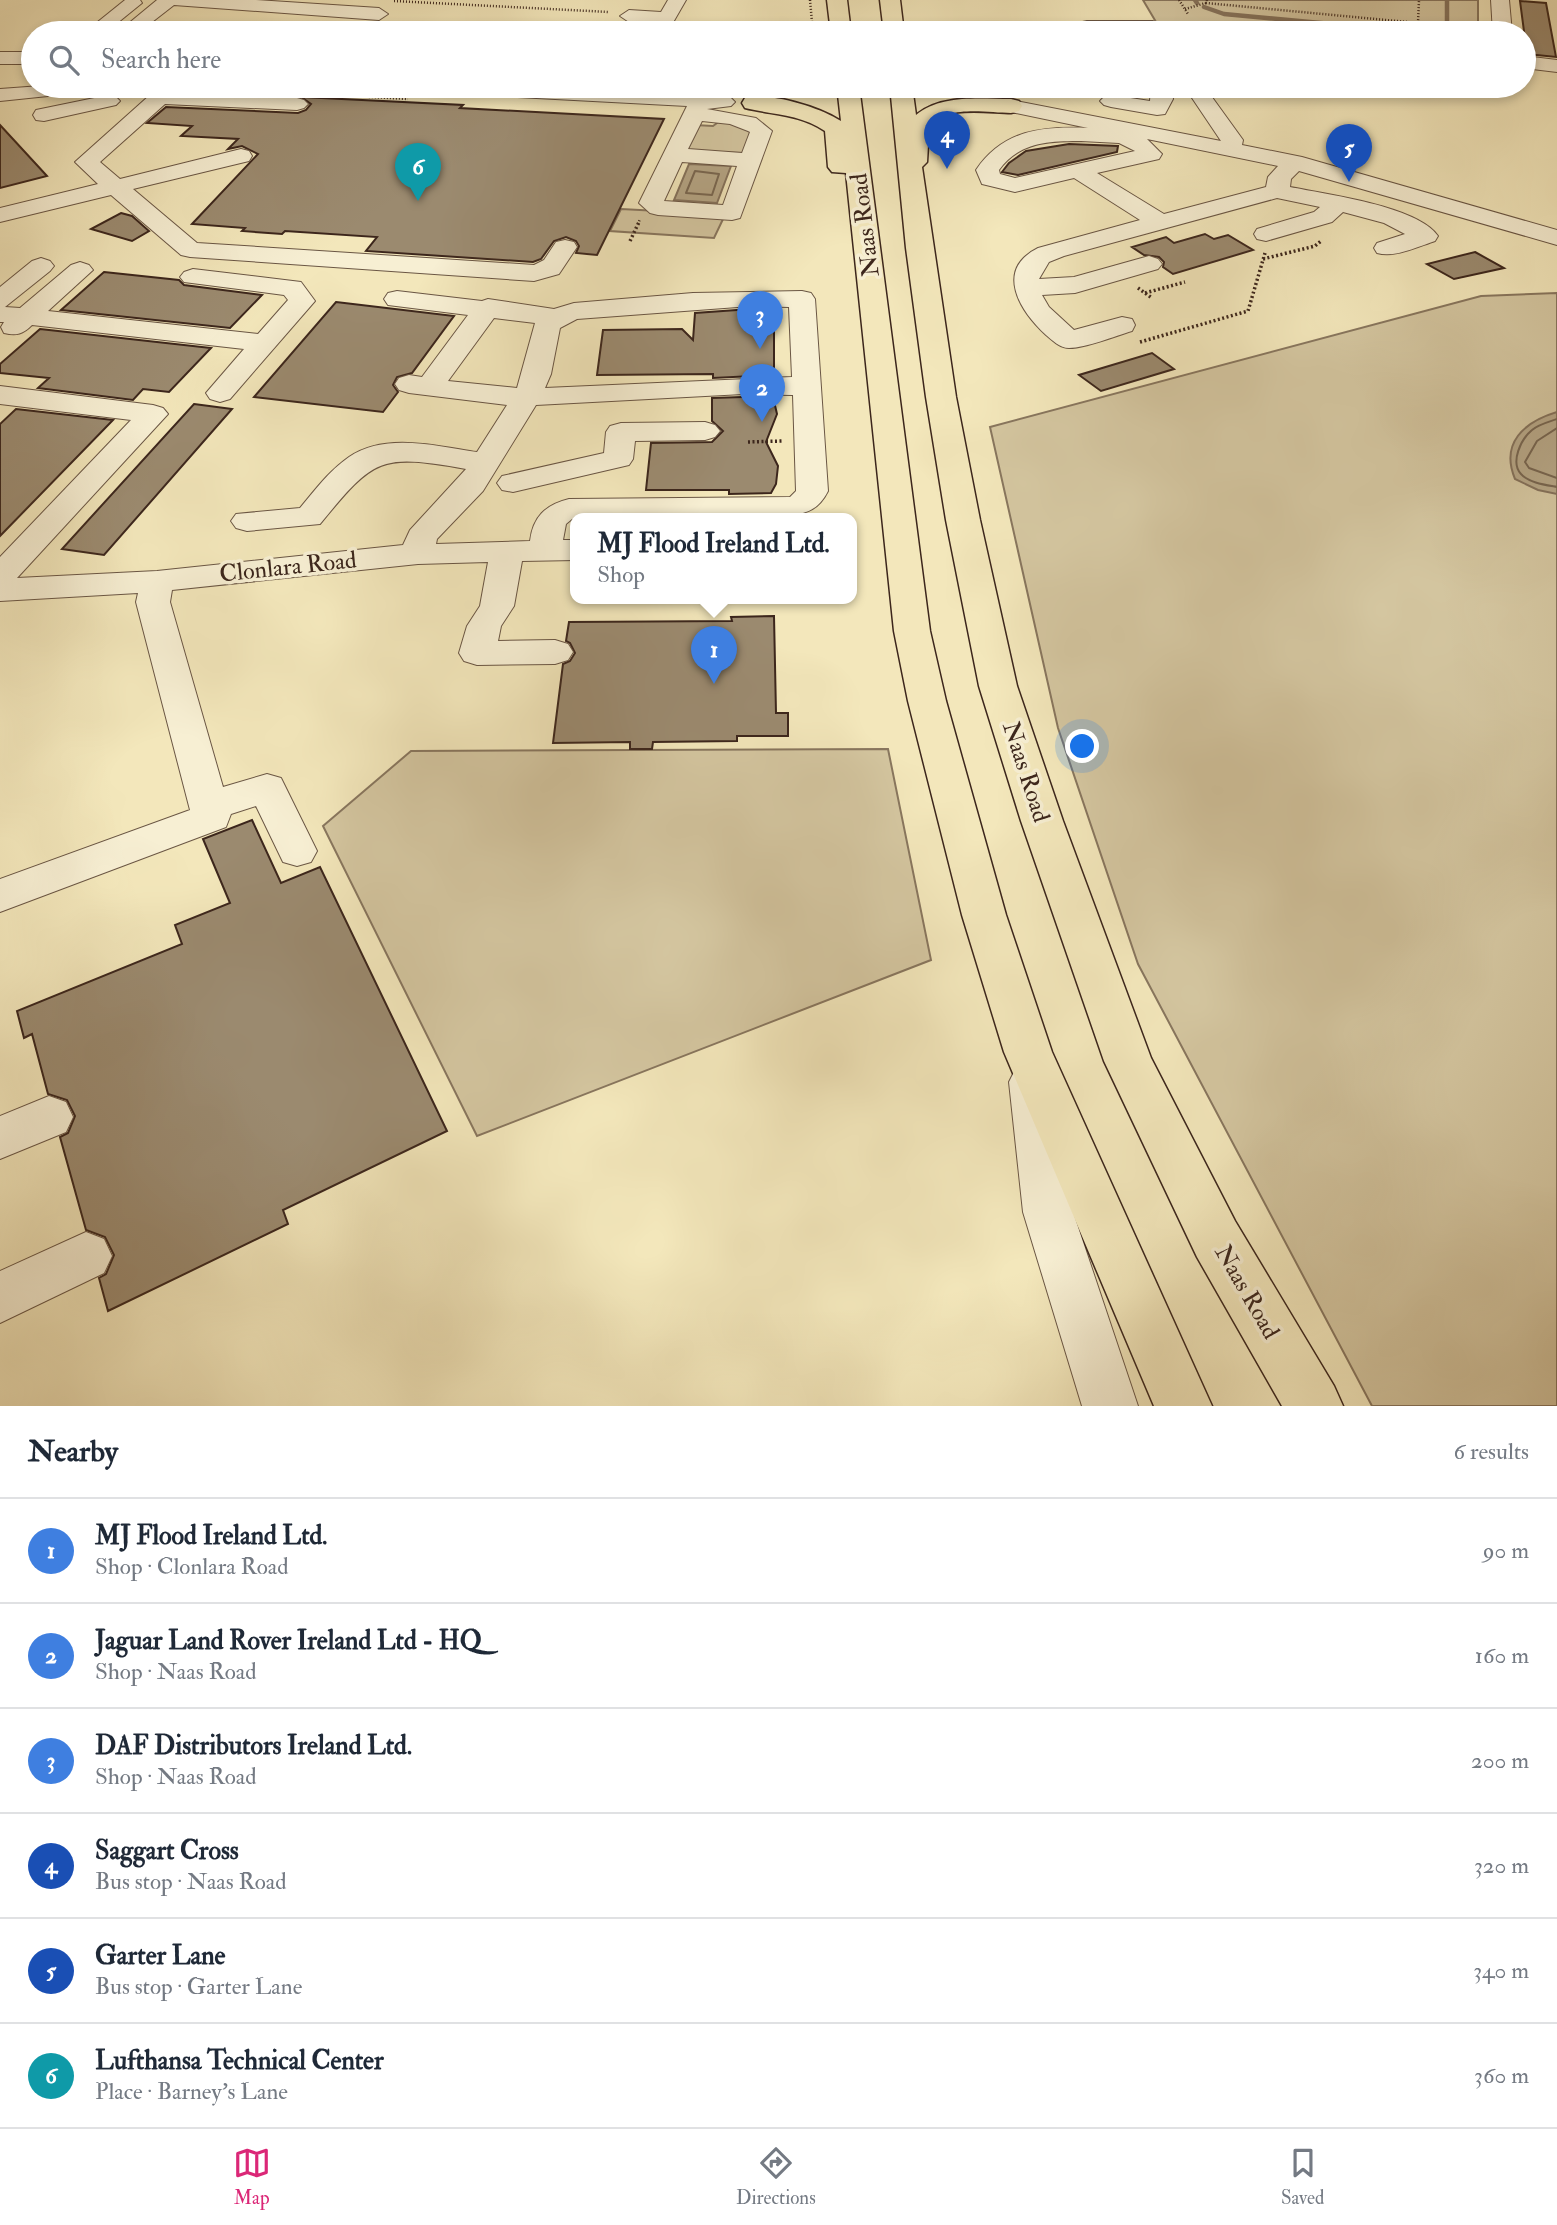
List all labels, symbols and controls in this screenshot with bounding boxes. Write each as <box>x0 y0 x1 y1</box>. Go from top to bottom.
search box <box>21 21 1536 98</box>
icon: search <box>45 41 83 79</box>
text: Search here <box>101 44 221 76</box>
pin: 4 <box>924 111 970 169</box>
pin: 5 <box>1326 124 1372 182</box>
pin: 6 <box>395 143 441 201</box>
street label: Naas Road <box>843 171 887 279</box>
pin: 3 <box>737 291 783 349</box>
pin: 2 <box>739 364 785 422</box>
popup <box>570 513 857 604</box>
text: MJ Flood Ireland Ltd. <box>597 528 830 560</box>
street label: Clonlara Road <box>218 544 358 590</box>
text: Shop <box>597 560 645 589</box>
pin: 1 <box>691 626 737 684</box>
street label: Naas Road <box>995 718 1057 826</box>
your location <box>1065 729 1099 763</box>
street label: Naas Road <box>1208 1239 1287 1345</box>
text: Nearby <box>28 1433 118 1470</box>
text: 6 results <box>1454 1437 1529 1466</box>
text: MJ Flood Ireland Ltd. <box>95 1520 327 1552</box>
text: 1 <box>47 1536 55 1565</box>
text: 90 m <box>1483 1536 1529 1565</box>
text: Shop · Clonlara Road <box>95 1552 289 1581</box>
text: Jaguar Land Rover Ireland Ltd - HQ <box>95 1625 482 1657</box>
text: 2 <box>45 1641 57 1670</box>
text: 160 m <box>1475 1641 1529 1670</box>
text: Shop · Naas Road <box>95 1657 257 1686</box>
text: DAF Distributors Ireland Ltd. <box>95 1730 412 1762</box>
text: 3 <box>47 1746 55 1775</box>
text: 200 m <box>1471 1746 1529 1775</box>
text: Shop · Naas Road <box>95 1762 257 1791</box>
text: Saggart Cross <box>95 1835 239 1867</box>
text: 4 <box>45 1851 57 1880</box>
text: 320 m <box>1474 1851 1529 1880</box>
text: Bus stop · Naas Road <box>95 1867 287 1896</box>
text: Garter Lane <box>95 1940 225 1972</box>
text: 5 <box>46 1956 56 1985</box>
text: 340 m <box>1473 1956 1529 1985</box>
text: Bus stop · Garter Lane <box>95 1972 302 2001</box>
text: Lufthansa Technical Center <box>95 2045 384 2077</box>
text: 6 <box>45 2061 57 2090</box>
text: 360 m <box>1474 2061 1529 2090</box>
text: Place · Barney's Lane <box>95 2077 288 2106</box>
tab: Map <box>233 2144 271 2210</box>
tab: Directions <box>736 2144 816 2210</box>
tab: Saved <box>1281 2144 1324 2210</box>

